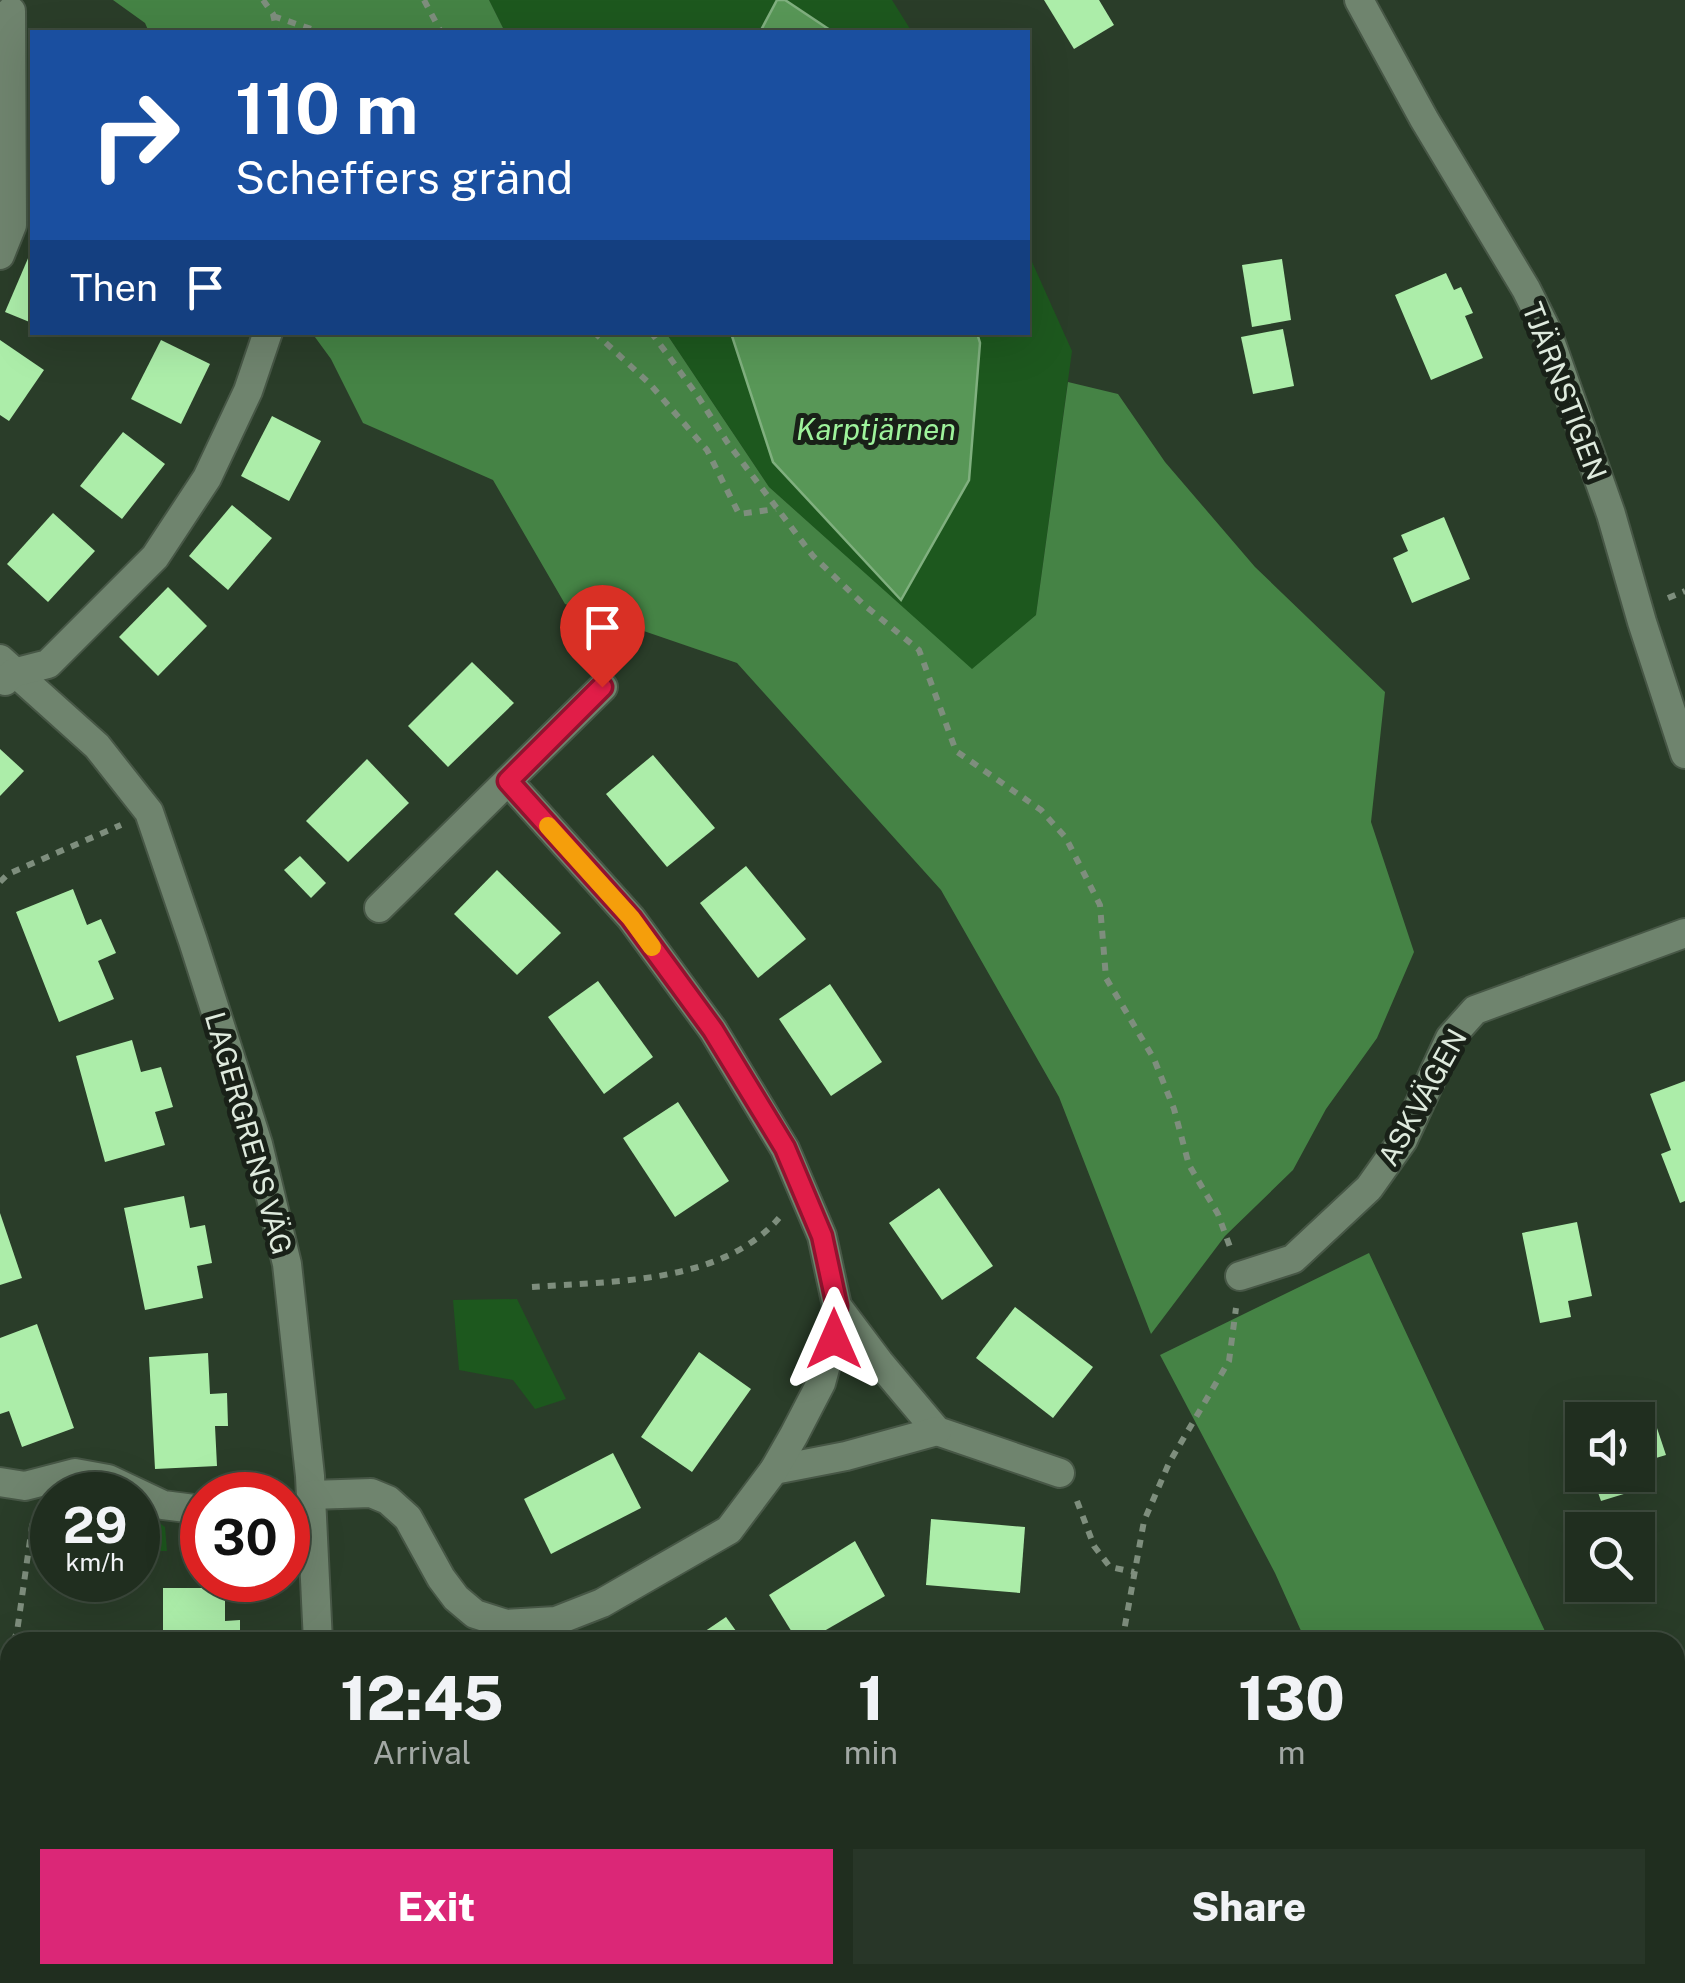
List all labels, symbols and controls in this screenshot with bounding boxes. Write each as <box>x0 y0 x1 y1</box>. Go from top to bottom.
text: 110 m <box>235 67 419 150</box>
icon: right <box>70 70 200 200</box>
text: Scheffers gränd <box>235 151 573 204</box>
icon: arrive <box>178 260 233 315</box>
text: Then <box>70 265 158 310</box>
street label: TJÄRNSTIGEN <box>1516 298 1614 484</box>
water label: Karptjärnen <box>796 411 956 447</box>
pin <box>560 585 645 688</box>
icon: arrive <box>575 600 630 655</box>
street label: LAGERGRENS VÄG <box>199 1008 299 1258</box>
street label: ASKVÄGEN <box>1371 1023 1473 1171</box>
position arrow <box>782 1287 886 1391</box>
map controls <box>1565 1402 1655 1602</box>
button: sound <box>1565 1402 1655 1492</box>
speed limit sign: 30 <box>180 1472 310 1602</box>
text: 29 <box>63 1495 127 1554</box>
button: search <box>1565 1512 1655 1602</box>
text: km/h <box>66 1547 124 1577</box>
text: 12:45 <box>340 1663 504 1734</box>
text: 1 <box>858 1663 884 1734</box>
text: 130 <box>1238 1663 1345 1734</box>
text: Arrival <box>372 1734 471 1771</box>
text: min <box>844 1734 898 1771</box>
text: m <box>1278 1734 1305 1771</box>
button: Exit <box>40 1849 833 1964</box>
button: Share <box>853 1849 1645 1964</box>

